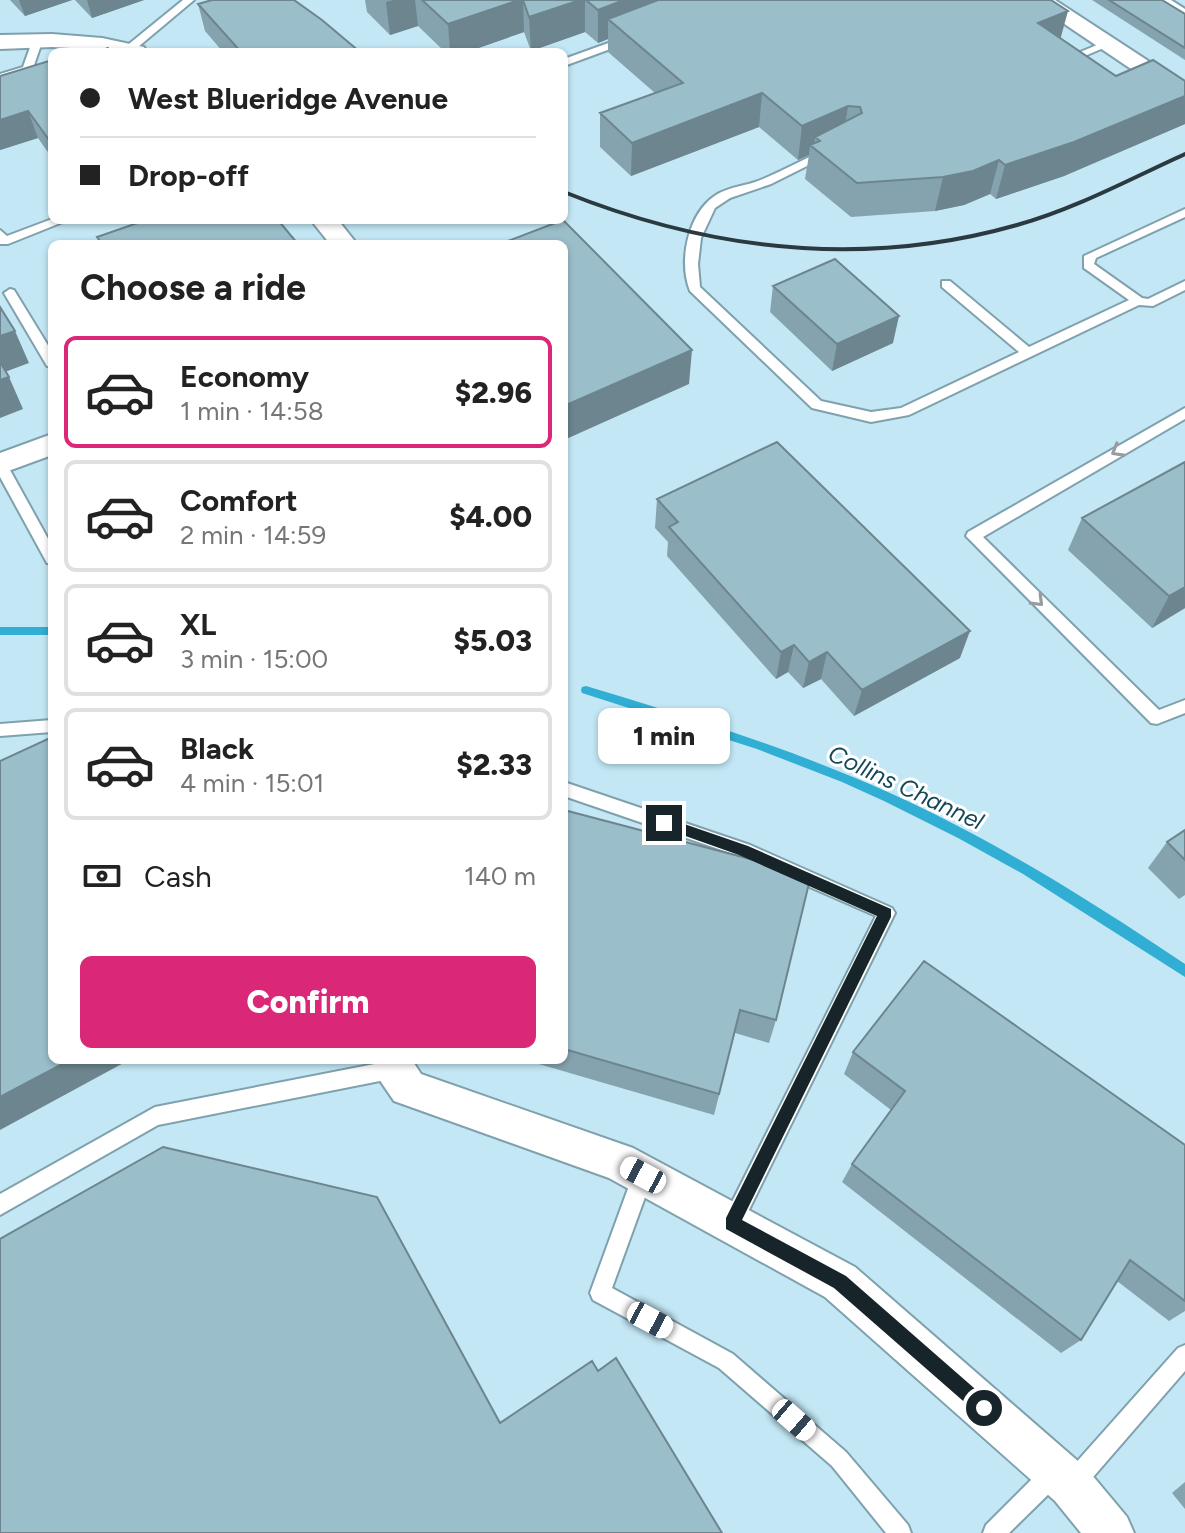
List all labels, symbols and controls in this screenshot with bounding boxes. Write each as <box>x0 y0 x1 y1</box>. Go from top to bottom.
text: West Blueridge Avenue <box>128 80 448 117</box>
text: Drop-off <box>128 157 249 194</box>
text: Choose a ride <box>80 266 306 309</box>
icon: car <box>84 356 156 428</box>
text: Economy <box>180 358 309 395</box>
text: $2.96 <box>455 374 532 411</box>
text: 1 min · 14:58 <box>180 395 324 427</box>
one-way arrow <box>1111 442 1125 457</box>
icon: car <box>84 480 156 552</box>
text: Comfort <box>180 482 298 519</box>
text: $4.00 <box>449 498 532 535</box>
text: 2 min · 14:59 <box>180 519 326 551</box>
one-way arrow <box>1029 592 1043 606</box>
icon: car <box>84 604 156 676</box>
text: XL <box>180 606 216 643</box>
text: $5.03 <box>454 622 532 659</box>
text: 3 min · 15:00 <box>180 643 328 675</box>
callout: 1 min <box>598 707 730 763</box>
text: 1 min <box>633 720 695 752</box>
icon: car <box>84 728 156 800</box>
text: Black <box>180 730 254 767</box>
water label: Collins Channel <box>824 738 989 836</box>
text: $2.33 <box>456 746 532 783</box>
text: 4 min · 15:01 <box>180 767 324 799</box>
route end <box>646 805 682 841</box>
icon: cash <box>80 854 124 898</box>
text: Cash <box>144 858 212 895</box>
text: 140 m <box>464 860 536 892</box>
button: Confirm <box>80 956 536 1048</box>
car <box>616 1153 670 1197</box>
car <box>623 1298 677 1342</box>
route start <box>966 1390 1002 1426</box>
car <box>768 1395 820 1445</box>

